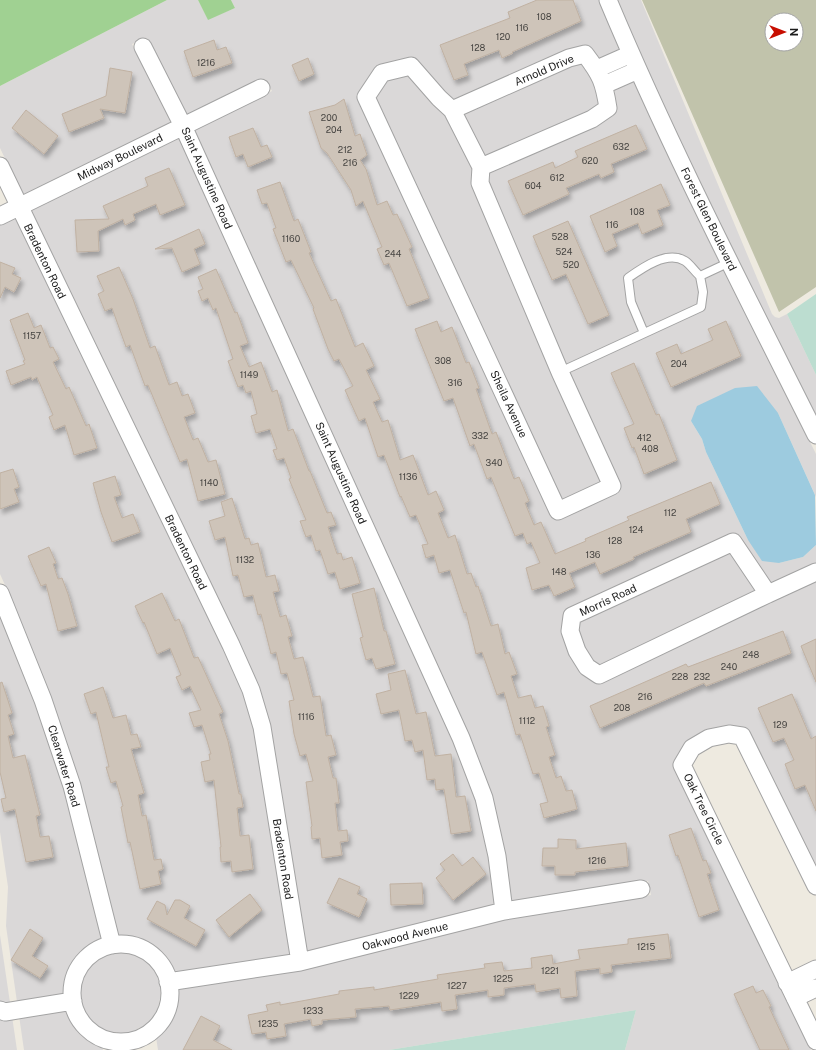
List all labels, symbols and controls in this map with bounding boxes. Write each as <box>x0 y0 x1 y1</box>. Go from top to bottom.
house number: 108 <box>537 11 552 22</box>
north arrow <box>764 12 804 52</box>
house number: 116 <box>516 22 529 33</box>
text: N <box>788 28 800 36</box>
house number: 120 <box>496 31 511 42</box>
house number: 128 <box>471 42 486 53</box>
street label: Arnold Drive <box>513 52 575 88</box>
house number: 1216 <box>197 57 216 68</box>
house number: 200 <box>321 112 338 123</box>
house number: 204 <box>326 124 343 135</box>
street label: Saint Augustine Road <box>179 125 235 231</box>
street label: Midway Boulevard <box>75 131 165 183</box>
house number: 632 <box>613 141 629 152</box>
house number: 212 <box>338 144 352 155</box>
house number: 620 <box>582 155 599 166</box>
house number: 216 <box>343 157 358 168</box>
street label: Forest Glen Boulevard <box>679 165 739 273</box>
house number: 612 <box>550 172 564 183</box>
house number: 604 <box>525 180 542 191</box>
house number: 108 <box>630 206 645 217</box>
house number: 116 <box>606 219 619 230</box>
street label: Bradenton Road <box>22 222 68 300</box>
house number: 528 <box>552 231 569 242</box>
house number: 1160 <box>282 233 301 244</box>
house number: 524 <box>556 246 573 257</box>
house number: 244 <box>385 248 402 259</box>
house number: 520 <box>563 259 580 270</box>
house number: 1157 <box>23 330 41 341</box>
house number: 308 <box>435 355 452 366</box>
house number: 204 <box>671 358 688 369</box>
house number: 1149 <box>240 369 259 380</box>
street label: Sheila Avenue <box>488 369 530 439</box>
house number: 316 <box>448 377 463 388</box>
street label: Saint Augustine Road <box>313 420 369 526</box>
house number: 332 <box>472 430 488 441</box>
house number: 412 <box>637 432 651 443</box>
house number: 408 <box>642 443 659 454</box>
house number: 340 <box>486 457 503 468</box>
house number: 1136 <box>399 471 418 482</box>
house number: 1140 <box>200 477 219 488</box>
house number: 112 <box>664 507 676 518</box>
street label: Bradenton Road <box>163 513 209 591</box>
house number: 124 <box>629 524 644 535</box>
house number: 128 <box>608 535 623 546</box>
house number: 136 <box>586 549 601 560</box>
house number: 1132 <box>236 554 254 565</box>
house number: 148 <box>551 566 567 577</box>
street label: Morris Road <box>578 582 638 618</box>
house number: 248 <box>743 649 760 660</box>
house number: 240 <box>721 661 738 672</box>
house number: 228 <box>672 671 688 682</box>
house number: 232 <box>694 671 710 682</box>
house number: 216 <box>638 691 653 702</box>
house number: 208 <box>614 702 630 713</box>
house number: 1116 <box>298 711 315 722</box>
house number: 1112 <box>519 715 535 726</box>
house number: 129 <box>773 719 788 730</box>
street label: Clearwater Road <box>46 724 82 808</box>
street label: Oak Tree Circle <box>681 771 727 847</box>
street label: Bradenton Road <box>271 818 295 900</box>
house number: 1216 <box>588 855 607 866</box>
street label: Oakwood Avenue <box>361 919 449 953</box>
house number: 1215 <box>637 941 655 952</box>
house number: 1221 <box>541 965 559 976</box>
house number: 1225 <box>493 973 513 984</box>
house number: 1227 <box>447 980 467 991</box>
house number: 1229 <box>399 990 419 1001</box>
house number: 1233 <box>303 1005 323 1016</box>
house number: 1235 <box>258 1018 278 1029</box>

